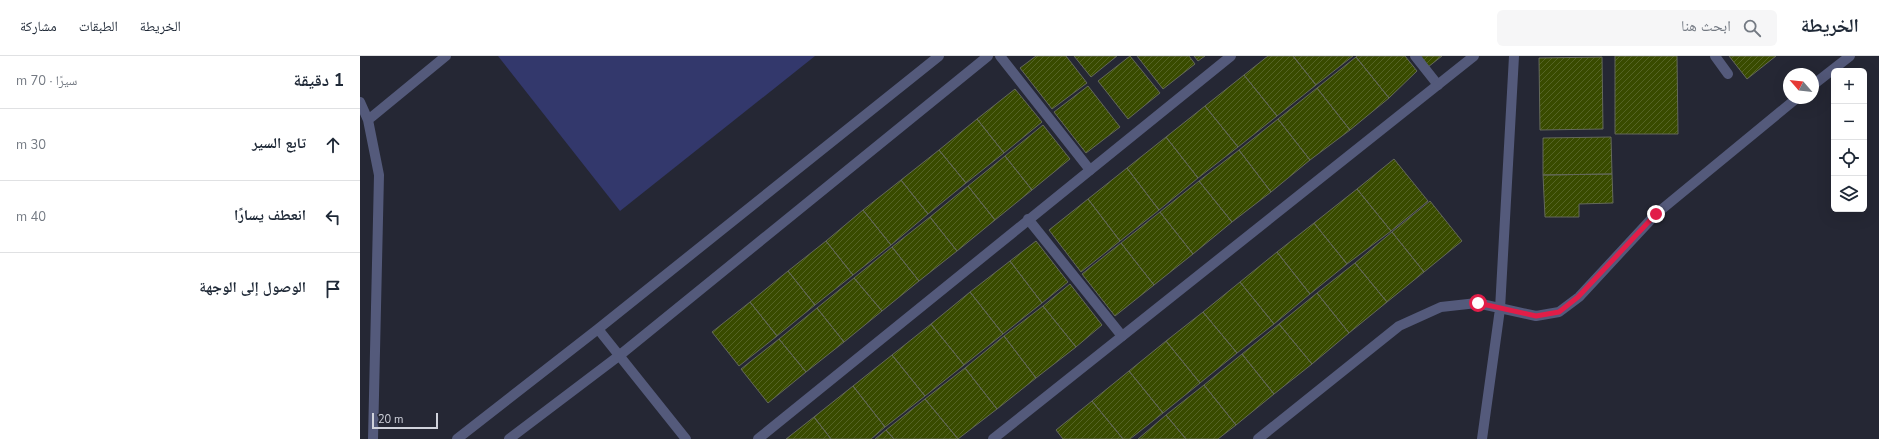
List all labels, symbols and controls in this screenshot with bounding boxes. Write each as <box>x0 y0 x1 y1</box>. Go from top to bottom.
search box <box>1497 10 1777 46</box>
text: الخريطة <box>1801 13 1859 39</box>
text: ابحث هنا <box>1681 16 1731 36</box>
text: مشاركة <box>20 17 57 36</box>
text: الطبقات <box>79 17 118 36</box>
text: الخريطة <box>140 17 181 36</box>
icon: search <box>1741 17 1763 39</box>
north arrow <box>1783 68 1819 104</box>
map controls <box>1831 68 1867 212</box>
button: + <box>1831 68 1867 104</box>
text: 1 دقيقة <box>294 69 344 92</box>
text: سيرًا · 70 m <box>16 72 77 90</box>
button: − <box>1831 104 1867 140</box>
text: تابع السير <box>252 133 306 153</box>
icon: ahead <box>322 134 344 156</box>
text: 30 m <box>16 136 46 154</box>
button: locate <box>1831 140 1867 176</box>
button: layers <box>1831 176 1867 212</box>
text: انعطف يسارًا <box>234 205 306 225</box>
route end <box>1647 205 1665 223</box>
icon: left <box>322 206 344 228</box>
text: 40 m <box>16 208 46 226</box>
text: الوصول إلى الوجهة <box>199 277 306 297</box>
icon: arrive <box>322 278 344 300</box>
route start <box>1469 294 1487 312</box>
scale bar <box>372 411 438 430</box>
text: 20 m <box>378 412 403 427</box>

